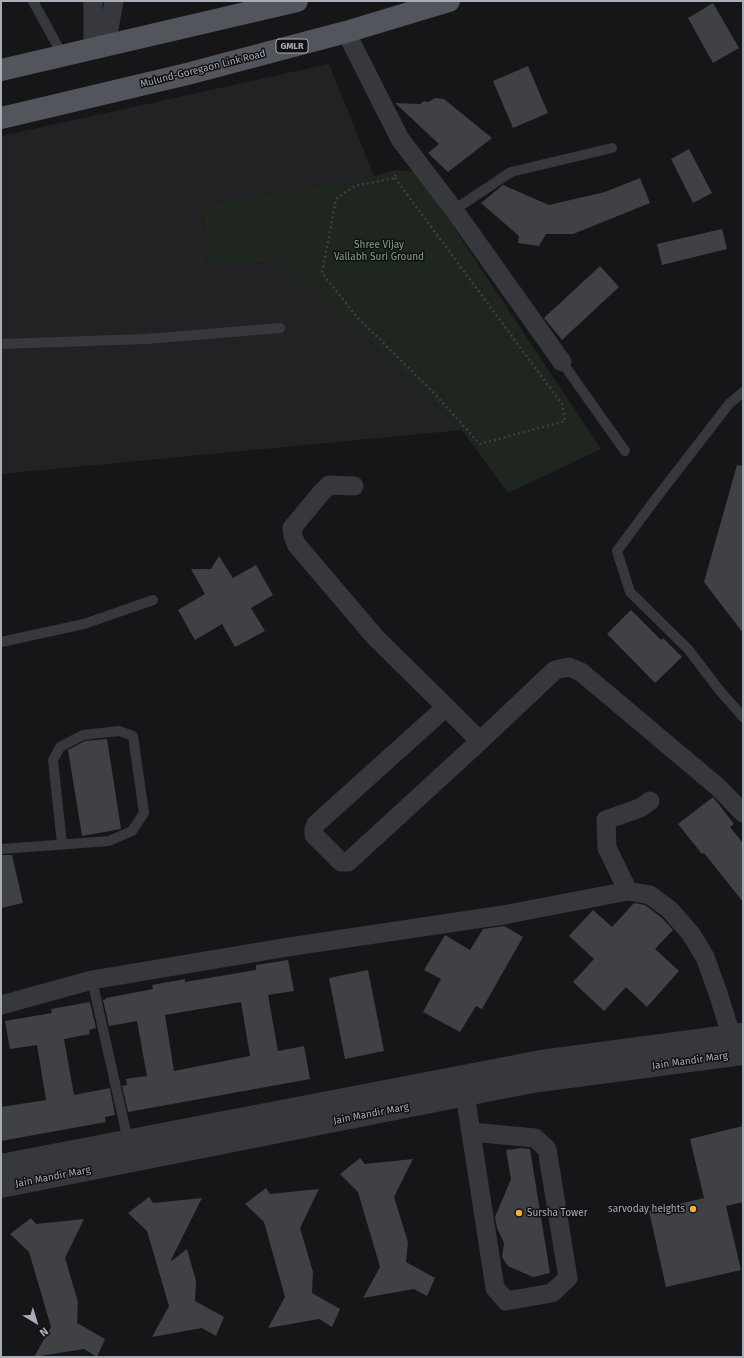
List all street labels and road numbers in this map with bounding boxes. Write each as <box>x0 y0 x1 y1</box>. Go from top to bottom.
road number: GMLR <box>276 39 308 53</box>
street label: Mulund-Goregaon Link Road <box>139 48 267 90</box>
street label: Jain Mandir Marg <box>651 1050 729 1072</box>
street label: Jain Mandir Marg <box>332 1101 410 1127</box>
street label: Jain Mandir Marg <box>14 1164 92 1190</box>

